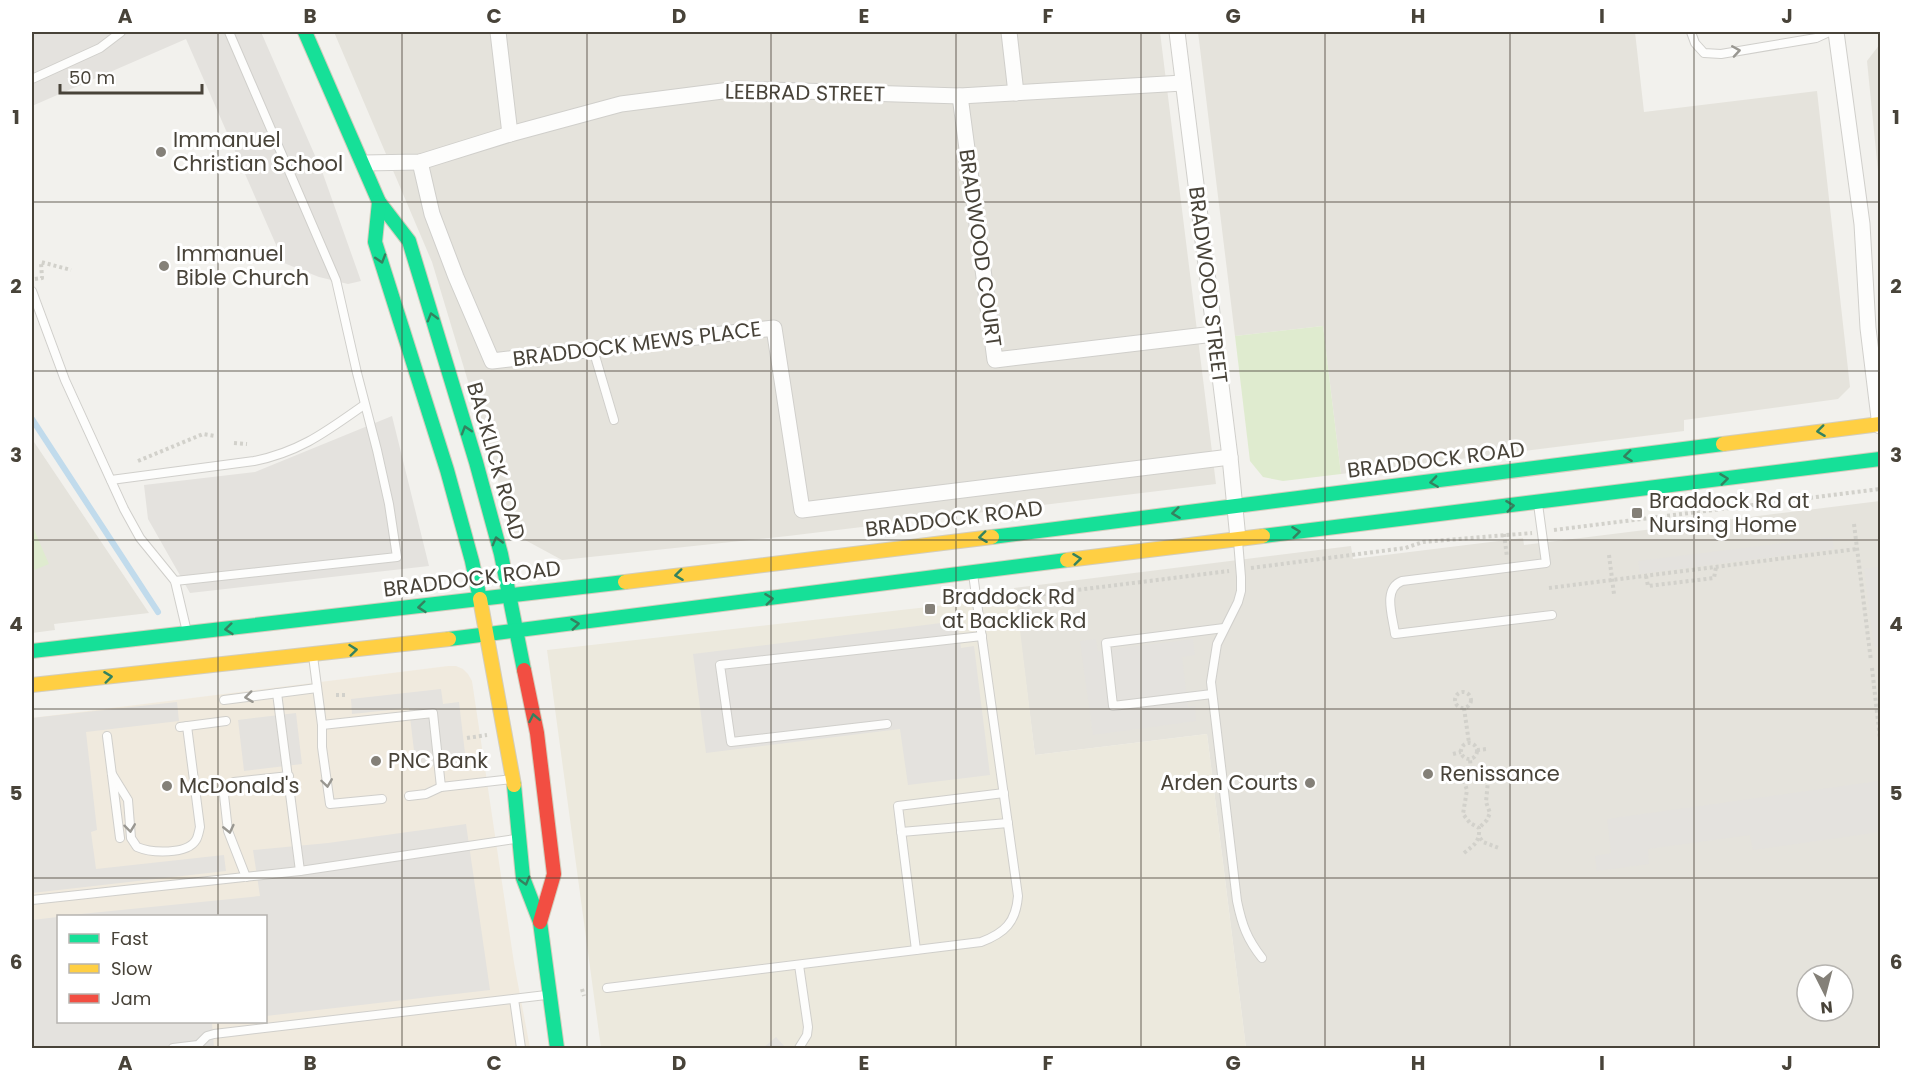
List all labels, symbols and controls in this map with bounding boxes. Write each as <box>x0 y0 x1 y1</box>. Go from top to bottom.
text: A <box>118 2 133 30</box>
text: B <box>303 2 317 30</box>
text: C <box>486 2 502 30</box>
text: D <box>672 2 686 30</box>
text: E <box>859 2 869 30</box>
text: F <box>1043 2 1054 30</box>
text: G <box>1225 2 1241 30</box>
text: H <box>1411 2 1425 30</box>
text: I <box>1599 2 1605 30</box>
text: J <box>1781 2 1793 30</box>
one-way arrow <box>1731 45 1741 58</box>
scale bar <box>60 57 202 95</box>
text: 50 m <box>69 65 115 90</box>
street label: LEEBRAD STREET <box>725 77 885 108</box>
text: 1 <box>12 103 20 131</box>
text: 1 <box>1892 103 1900 131</box>
place label: Immanuel Christian School <box>173 125 343 178</box>
marker: Immanuel Christian School <box>154 145 168 159</box>
street label: BRADWOOD COURT <box>952 147 1009 349</box>
street label: BRADWOOD STREET <box>1182 185 1235 385</box>
place label: Immanuel Bible Church <box>176 239 309 292</box>
one-way arrow <box>374 253 386 264</box>
marker: Immanuel Bible Church <box>157 259 171 273</box>
text: 2 <box>10 272 22 300</box>
text: 2 <box>1890 272 1902 300</box>
one-way arrow <box>427 312 440 322</box>
street label: BRADDOCK MEWS PLACE <box>511 314 763 373</box>
street label: BACKLICK ROAD <box>460 379 533 543</box>
one-way arrow <box>461 425 473 436</box>
one-way arrow <box>1816 425 1826 437</box>
street label: BRADDOCK ROAD <box>1346 434 1526 485</box>
text: 3 <box>10 441 22 469</box>
text: 3 <box>1890 441 1902 469</box>
one-way arrow <box>1623 449 1632 462</box>
one-way arrow <box>1720 473 1729 486</box>
one-way arrow <box>1430 475 1439 487</box>
place label: Braddock Rd at Nursing Home <box>1649 486 1809 539</box>
street label: BRADDOCK ROAD <box>864 493 1044 544</box>
one-way arrow <box>1506 500 1515 513</box>
one-way arrow <box>1172 506 1181 518</box>
marker: Braddock Rd at Nursing Home <box>1630 506 1644 520</box>
one-way arrow <box>1291 526 1300 539</box>
one-way arrow <box>978 530 987 543</box>
one-way arrow <box>492 536 505 546</box>
street label: BRADDOCK ROAD <box>382 553 562 604</box>
one-way arrow <box>1072 553 1081 566</box>
one-way arrow <box>675 568 684 581</box>
place label: Braddock Rd at Backlick Rd <box>942 582 1087 635</box>
one-way arrow <box>764 594 773 606</box>
one-way arrow <box>418 600 427 612</box>
marker: Braddock Rd at Backlick Rd <box>923 602 937 616</box>
text: 4 <box>9 610 23 638</box>
text: 4 <box>1889 610 1903 638</box>
one-way arrow <box>571 618 580 631</box>
one-way arrow <box>224 622 233 634</box>
one-way arrow <box>349 644 358 657</box>
one-way arrow <box>103 671 112 683</box>
one-way arrow <box>245 690 254 703</box>
one-way arrow <box>528 714 541 724</box>
place label: PNC Bank <box>388 746 488 775</box>
marker: PNC Bank <box>369 754 383 768</box>
place label: Renissance <box>1440 759 1560 788</box>
marker: Renissance <box>1421 767 1435 781</box>
place label: Arden Courts <box>1160 768 1298 797</box>
place label: McDonald's <box>179 771 299 800</box>
marker: Arden Courts <box>1303 776 1317 790</box>
text: 5 <box>10 779 23 807</box>
marker: McDonald's <box>160 779 174 793</box>
one-way arrow <box>321 779 333 788</box>
text: 5 <box>1890 779 1903 807</box>
one-way arrow <box>124 824 136 833</box>
one-way arrow <box>222 824 235 834</box>
one-way arrow <box>518 876 531 886</box>
legend <box>57 915 267 1023</box>
text: Fast <box>111 926 148 951</box>
text: 6 <box>10 948 22 976</box>
text: 6 <box>1890 948 1902 976</box>
text: Slow <box>111 956 153 981</box>
north arrow <box>1795 963 1855 1023</box>
text: Jam <box>111 986 151 1011</box>
text: N <box>1819 995 1834 1019</box>
text: A <box>118 1049 133 1077</box>
text: B <box>303 1049 317 1077</box>
text: C <box>486 1049 502 1077</box>
text: D <box>672 1049 686 1077</box>
text: E <box>859 1049 869 1077</box>
text: F <box>1043 1049 1054 1077</box>
text: G <box>1225 1049 1241 1077</box>
text: H <box>1411 1049 1425 1077</box>
text: I <box>1599 1049 1605 1077</box>
text: J <box>1781 1049 1793 1077</box>

